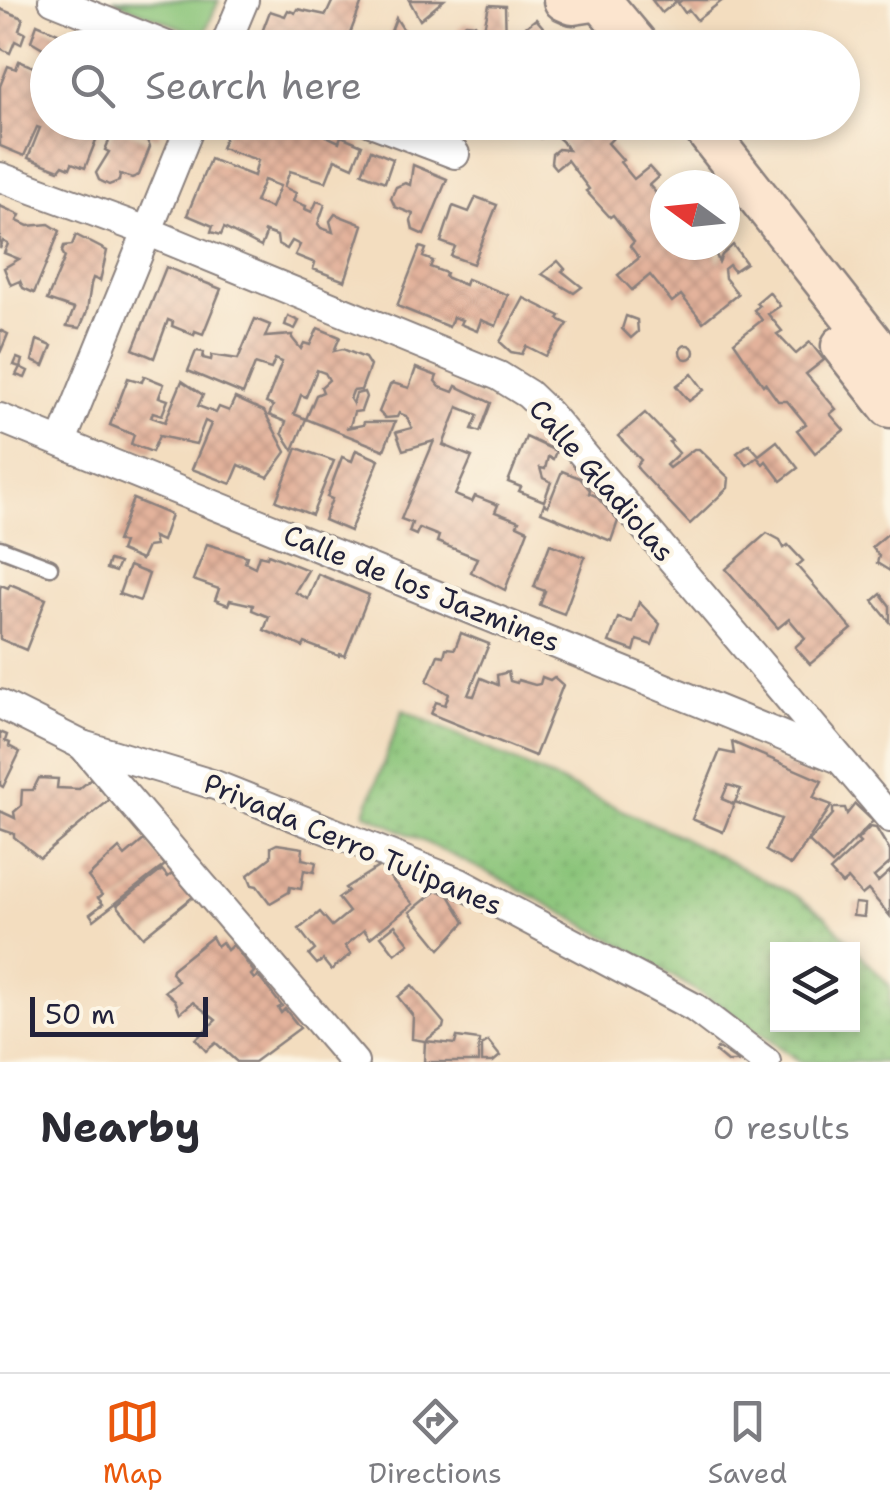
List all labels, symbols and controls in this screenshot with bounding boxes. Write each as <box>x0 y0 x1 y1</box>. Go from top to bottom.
search box <box>30 30 860 140</box>
icon: search <box>65 58 120 113</box>
text: Search here <box>145 60 362 111</box>
north arrow <box>650 170 740 260</box>
street label: Calle Gladiolas <box>521 390 683 570</box>
street label: Calle de los Jazmines <box>278 515 566 661</box>
street label: Privada Cerro Tulipanes <box>198 764 508 924</box>
map controls <box>770 942 860 1032</box>
button: layers <box>770 942 860 1032</box>
scale bar <box>30 992 208 1036</box>
text: 50 m <box>45 995 115 1033</box>
text: Nearby <box>40 1099 200 1155</box>
text: 0 results <box>713 1106 850 1149</box>
tab: Map <box>103 1394 163 1492</box>
tab: Directions <box>368 1394 502 1492</box>
tab: Saved <box>708 1394 787 1492</box>

